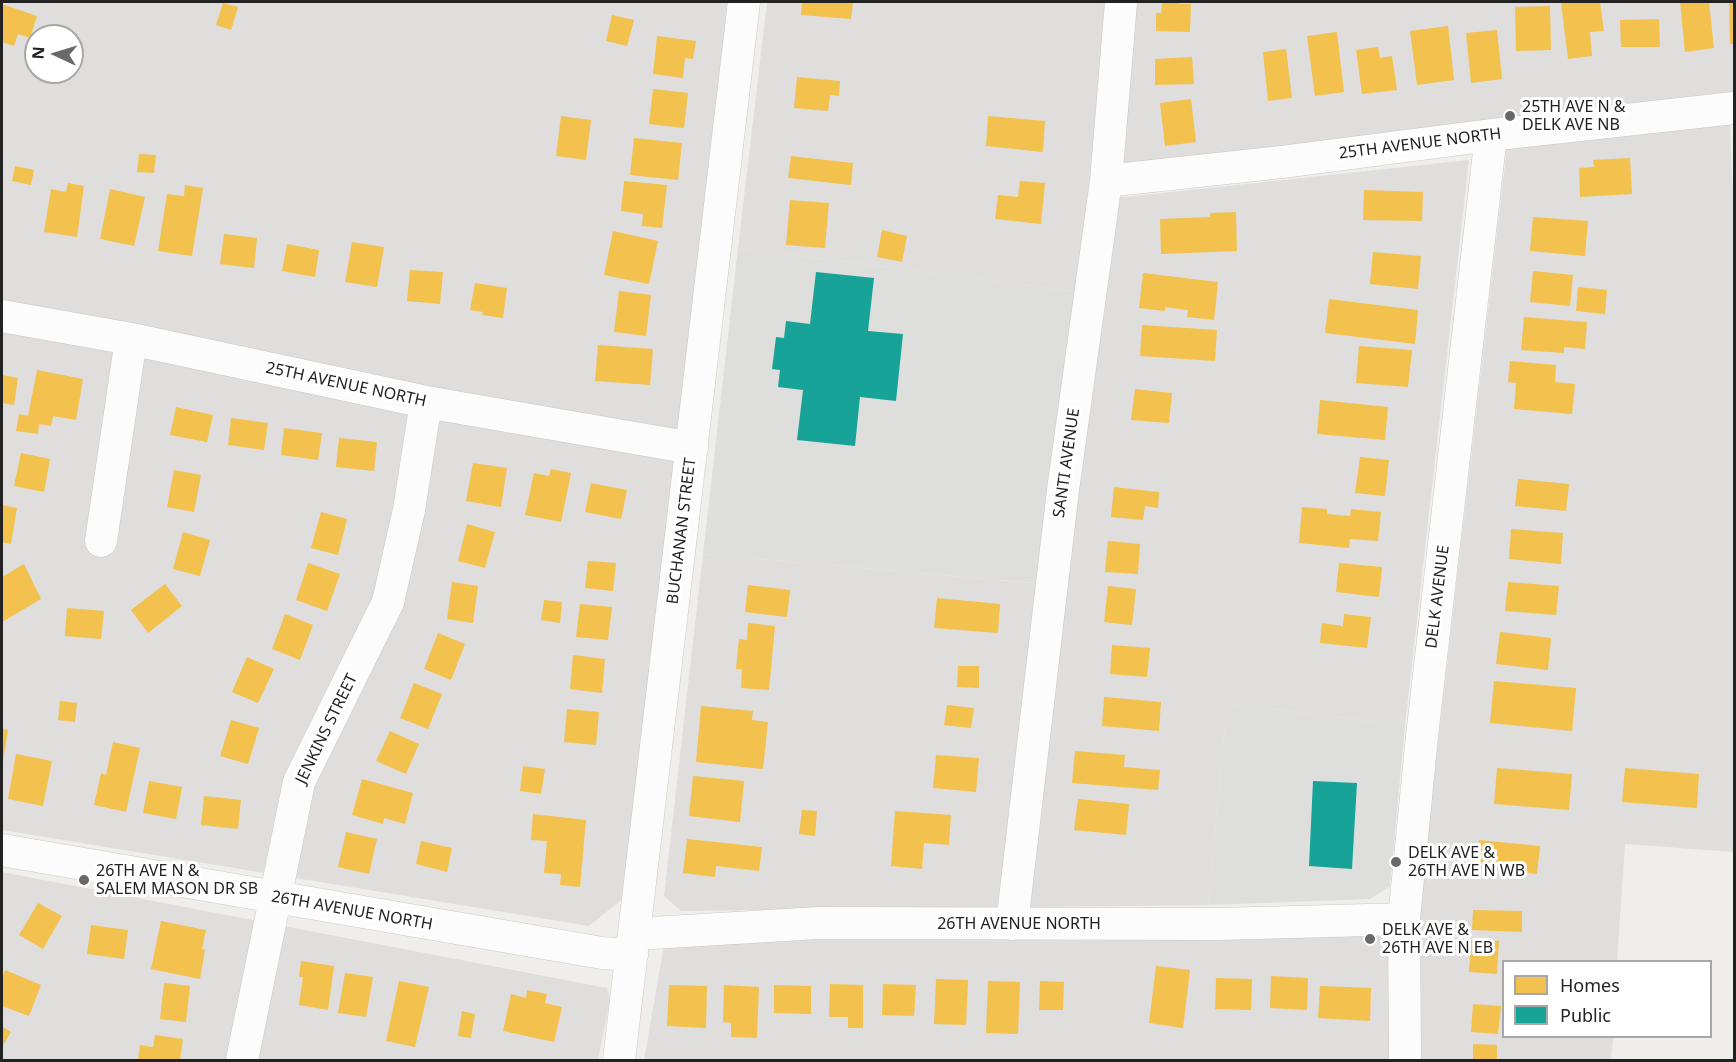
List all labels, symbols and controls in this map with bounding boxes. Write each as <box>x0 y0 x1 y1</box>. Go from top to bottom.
north arrow <box>24 24 84 84</box>
text: N <box>27 46 49 60</box>
place label: 25TH AVE N & DELK AVE NB <box>1522 97 1625 135</box>
marker: 25TH AVE N & DELK AVE NB <box>1503 109 1517 123</box>
street label: 25TH AVENUE NORTH <box>1338 125 1502 163</box>
street label: 25TH AVENUE NORTH <box>264 359 428 411</box>
street label: SANTI AVENUE <box>1050 407 1084 519</box>
street label: BUCHANAN STREET <box>663 457 701 605</box>
street label: DELK AVENUE <box>1422 544 1454 650</box>
street label: JENKINS STREET <box>292 671 362 787</box>
place label: DELK AVE & 26TH AVE N WB <box>1408 843 1525 881</box>
marker: DELK AVE & 26TH AVE N WB <box>1389 855 1403 869</box>
place label: 26TH AVE N & SALEM MASON DR SB <box>96 861 258 899</box>
marker: 26TH AVE N & SALEM MASON DR SB <box>77 873 91 887</box>
street label: 26TH AVENUE NORTH <box>270 887 434 935</box>
street label: 26TH AVENUE NORTH <box>937 914 1101 934</box>
place label: DELK AVE & 26TH AVE N EB <box>1382 920 1493 958</box>
marker: DELK AVE & 26TH AVE N EB <box>1363 932 1377 946</box>
legend <box>1502 960 1712 1038</box>
text: Homes <box>1560 973 1620 997</box>
text: Public <box>1560 1003 1611 1027</box>

